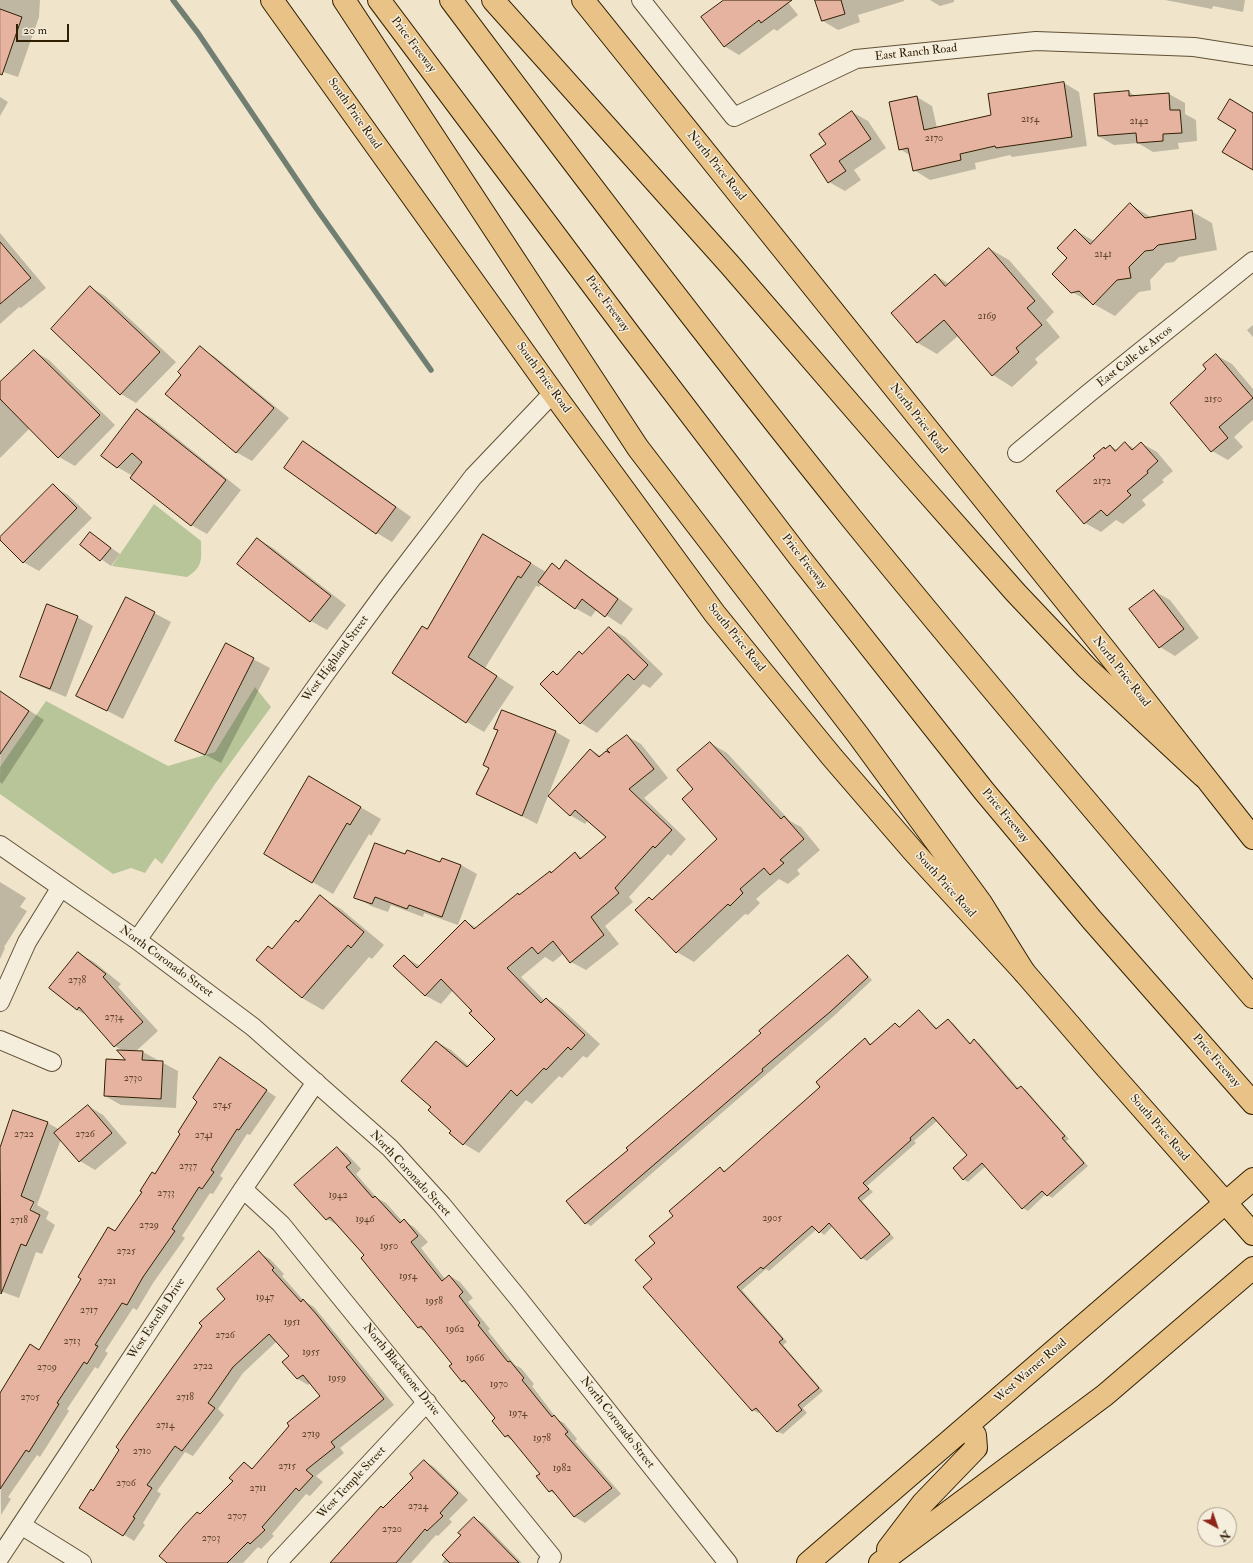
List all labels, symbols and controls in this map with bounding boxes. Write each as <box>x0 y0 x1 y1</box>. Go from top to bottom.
street label: Price Freeway <box>387 14 439 76</box>
scale bar <box>18 16 71 42</box>
text: 20 m <box>23 23 47 38</box>
street label: East Ranch Road <box>874 42 958 64</box>
street label: South Price Road <box>324 76 384 152</box>
house number: 2154 <box>1021 114 1039 126</box>
house number: 2142 <box>1129 116 1149 128</box>
street label: North Price Road <box>684 128 748 204</box>
house number: 2170 <box>925 133 943 145</box>
house number: 2141 <box>1094 249 1112 261</box>
street label: Price Freeway <box>582 273 632 335</box>
house number: 2169 <box>978 311 996 323</box>
street label: East Calle de Arcos <box>1094 323 1176 391</box>
street label: South Price Road <box>513 340 573 416</box>
street label: North Price Road <box>886 381 950 457</box>
house number: 2150 <box>1204 394 1222 406</box>
house number: 2172 <box>1093 476 1111 488</box>
street label: Price Freeway <box>778 532 830 592</box>
street label: South Price Road <box>704 601 768 675</box>
street label: West Highland Street <box>300 613 372 705</box>
street label: North Price Road <box>1089 634 1153 710</box>
street label: Price Freeway <box>978 786 1032 846</box>
street label: South Price Road <box>912 849 978 921</box>
street label: North Coronado Street <box>116 923 216 1001</box>
house number: 2738 <box>68 975 86 987</box>
house number: 2734 <box>105 1012 123 1024</box>
street label: Price Freeway <box>1189 1031 1243 1091</box>
house number: 2730 <box>124 1073 142 1085</box>
street label: South Price Road <box>1126 1092 1192 1164</box>
house number: 2745 <box>212 1100 232 1112</box>
street label: North Coronado Street <box>366 1128 454 1220</box>
house number: 2722 <box>14 1129 34 1141</box>
house number: 2726 <box>75 1129 95 1141</box>
house number: 2741 <box>195 1130 213 1142</box>
house number: 2737 <box>179 1161 197 1173</box>
house number: 2733 <box>157 1188 175 1200</box>
house number: 1942 <box>328 1190 348 1202</box>
house number: 2905 <box>762 1213 782 1225</box>
house number: 1946 <box>355 1214 375 1226</box>
house number: 2718 <box>10 1215 28 1227</box>
house number: 2729 <box>139 1220 159 1232</box>
house number: 1950 <box>380 1241 398 1253</box>
house number: 2725 <box>116 1246 136 1258</box>
house number: 1954 <box>399 1271 417 1283</box>
house number: 2721 <box>98 1276 116 1288</box>
street label: West Estrella Drive <box>125 1276 189 1362</box>
house number: 1947 <box>256 1292 274 1304</box>
house number: 1958 <box>425 1296 443 1308</box>
house number: 2717 <box>80 1305 98 1317</box>
house number: 1951 <box>284 1317 300 1329</box>
street label: North Blackstone Drive <box>359 1321 443 1419</box>
house number: 1962 <box>446 1324 464 1336</box>
house number: 2726 <box>215 1330 235 1342</box>
house number: 2713 <box>63 1336 81 1348</box>
street label: West Warner Road <box>992 1336 1070 1406</box>
house number: 1955 <box>302 1347 320 1359</box>
house number: 1966 <box>466 1353 484 1365</box>
house number: 2722 <box>193 1361 213 1373</box>
house number: 2709 <box>37 1362 57 1374</box>
house number: 1959 <box>328 1373 346 1385</box>
street label: North Coronado Street <box>577 1374 657 1472</box>
house number: 1970 <box>490 1379 508 1391</box>
house number: 2705 <box>20 1392 40 1404</box>
house number: 2718 <box>176 1392 194 1404</box>
house number: 1974 <box>509 1408 527 1420</box>
house number: 2714 <box>156 1420 174 1432</box>
house number: 2719 <box>302 1429 320 1441</box>
house number: 1978 <box>533 1433 551 1445</box>
street label: West Temple Street <box>315 1444 389 1522</box>
house number: 2710 <box>133 1446 151 1458</box>
house number: 2715 <box>278 1461 296 1473</box>
house number: 1982 <box>553 1463 571 1475</box>
house number: 2706 <box>116 1478 136 1490</box>
house number: 2711 <box>250 1483 266 1495</box>
house number: 2724 <box>408 1501 428 1513</box>
north arrow <box>1197 1507 1237 1547</box>
house number: 2707 <box>227 1511 247 1523</box>
house number: 2720 <box>382 1524 402 1536</box>
text: N <box>1216 1528 1232 1544</box>
house number: 2703 <box>202 1533 220 1545</box>

